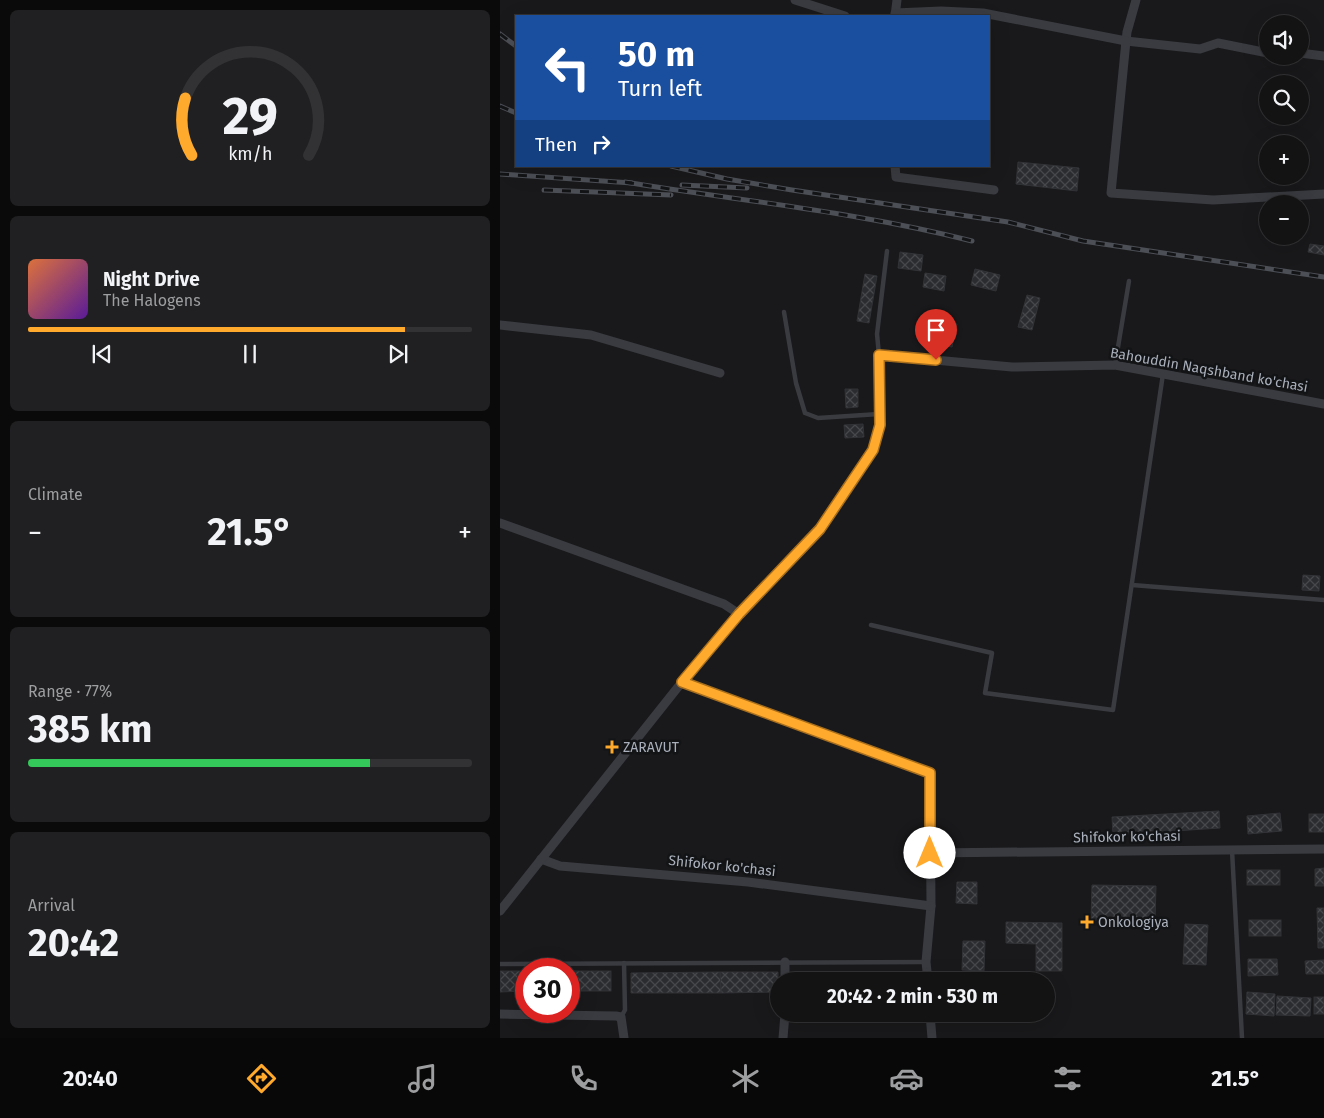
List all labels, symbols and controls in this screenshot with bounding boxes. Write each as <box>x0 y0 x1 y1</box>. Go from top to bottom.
map controls <box>1259 15 1309 245</box>
button: sound <box>1259 15 1309 65</box>
text: 50 m <box>618 33 695 75</box>
icon: left <box>535 35 600 100</box>
text: Turn left <box>618 75 702 102</box>
button: search <box>1259 75 1309 125</box>
text: 29 <box>222 85 278 148</box>
icon: right <box>587 130 615 158</box>
text: Then <box>535 133 577 156</box>
button: + <box>1259 135 1309 185</box>
text: km/h <box>228 143 272 165</box>
button: − <box>1259 195 1309 245</box>
text: Night Drive <box>103 268 200 291</box>
text: The Halogens <box>103 291 201 310</box>
pin <box>915 309 957 360</box>
icon: arrive <box>922 316 950 344</box>
icon: previous <box>88 340 116 368</box>
icon: pause <box>236 340 264 368</box>
icon: next <box>384 340 412 368</box>
street label: Bahouddin Naqshband ko'chasi <box>1109 344 1309 396</box>
text: Climate <box>28 485 83 504</box>
text: 21.5° <box>207 509 293 555</box>
text: − <box>28 516 42 549</box>
text: + <box>458 516 472 549</box>
text: Range · 77% <box>28 682 112 701</box>
text: 385 km <box>28 706 152 752</box>
place label: ZARAVUT <box>623 739 680 756</box>
marker: ZARAVUT <box>605 740 619 754</box>
position arrow <box>903 826 955 878</box>
street label: Shifokor ko'chasi <box>1073 828 1181 846</box>
street label: Shifokor ko'chasi <box>668 852 776 880</box>
text: Arrival <box>28 896 75 915</box>
place label: Onkologiya <box>1098 914 1169 931</box>
marker: Onkologiya <box>1080 915 1094 929</box>
text: 20:42 <box>28 920 119 966</box>
speed limit sign: 30 <box>515 958 580 1023</box>
text: 20:42 · 2 min · 530 m <box>827 985 998 1008</box>
icon: directions <box>244 1061 279 1096</box>
icon: music <box>405 1061 440 1096</box>
icon: phone <box>566 1061 601 1096</box>
icon: climate <box>728 1061 763 1096</box>
icon: car <box>889 1061 924 1096</box>
icon: filters <box>1050 1061 1085 1096</box>
text: 20:40 <box>63 1065 118 1092</box>
text: 21.5° <box>1211 1065 1261 1092</box>

